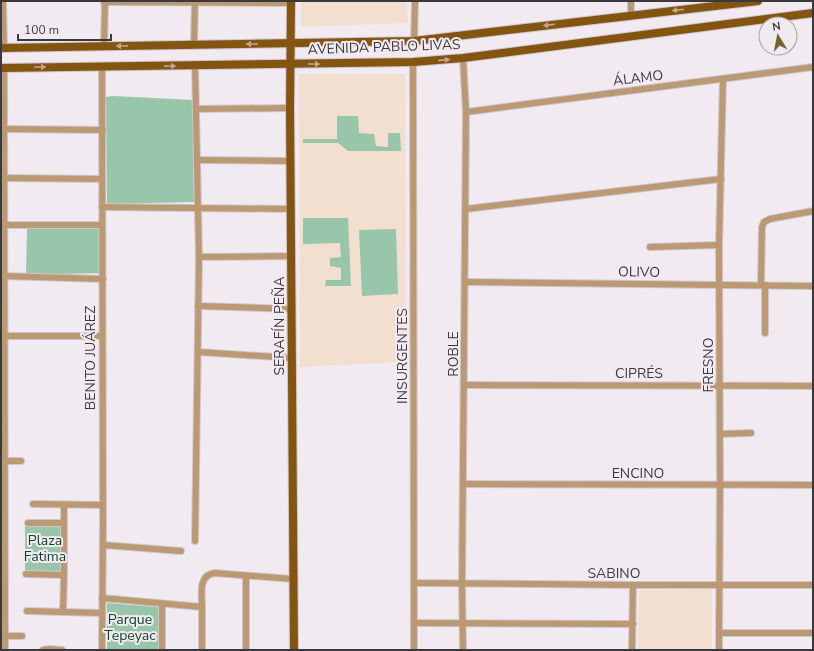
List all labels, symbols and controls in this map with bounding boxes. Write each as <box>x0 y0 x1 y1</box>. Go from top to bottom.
one-way arrow <box>672 7 684 13</box>
scale bar <box>18 16 111 42</box>
north arrow <box>758 16 798 56</box>
text: N <box>771 19 782 35</box>
text: 100 m <box>24 22 59 38</box>
one-way arrow <box>543 22 555 28</box>
street label: AVENIDA PABLO LIVAS <box>307 35 461 59</box>
one-way arrow <box>245 41 258 47</box>
one-way arrow <box>116 43 128 50</box>
one-way arrow <box>438 56 450 63</box>
one-way arrow <box>308 61 321 67</box>
one-way arrow <box>164 63 177 69</box>
one-way arrow <box>34 64 47 70</box>
street label: ÁLAMO <box>612 65 664 91</box>
street label: OLIVO <box>618 262 660 282</box>
street label: SERAFÍN PEÑA <box>270 277 289 376</box>
street label: BENITO JUÁREZ <box>81 306 100 410</box>
street label: INSURGENTES <box>393 308 412 404</box>
street label: ROBLE <box>444 331 463 377</box>
street label: FRESNO <box>699 338 718 392</box>
street label: CIPRÉS <box>615 364 663 383</box>
street label: ENCINO <box>612 464 664 483</box>
park label: Plaza Fatima <box>24 531 66 566</box>
street label: SABINO <box>588 564 640 583</box>
park label: Parque Tepeyac <box>104 610 156 645</box>

